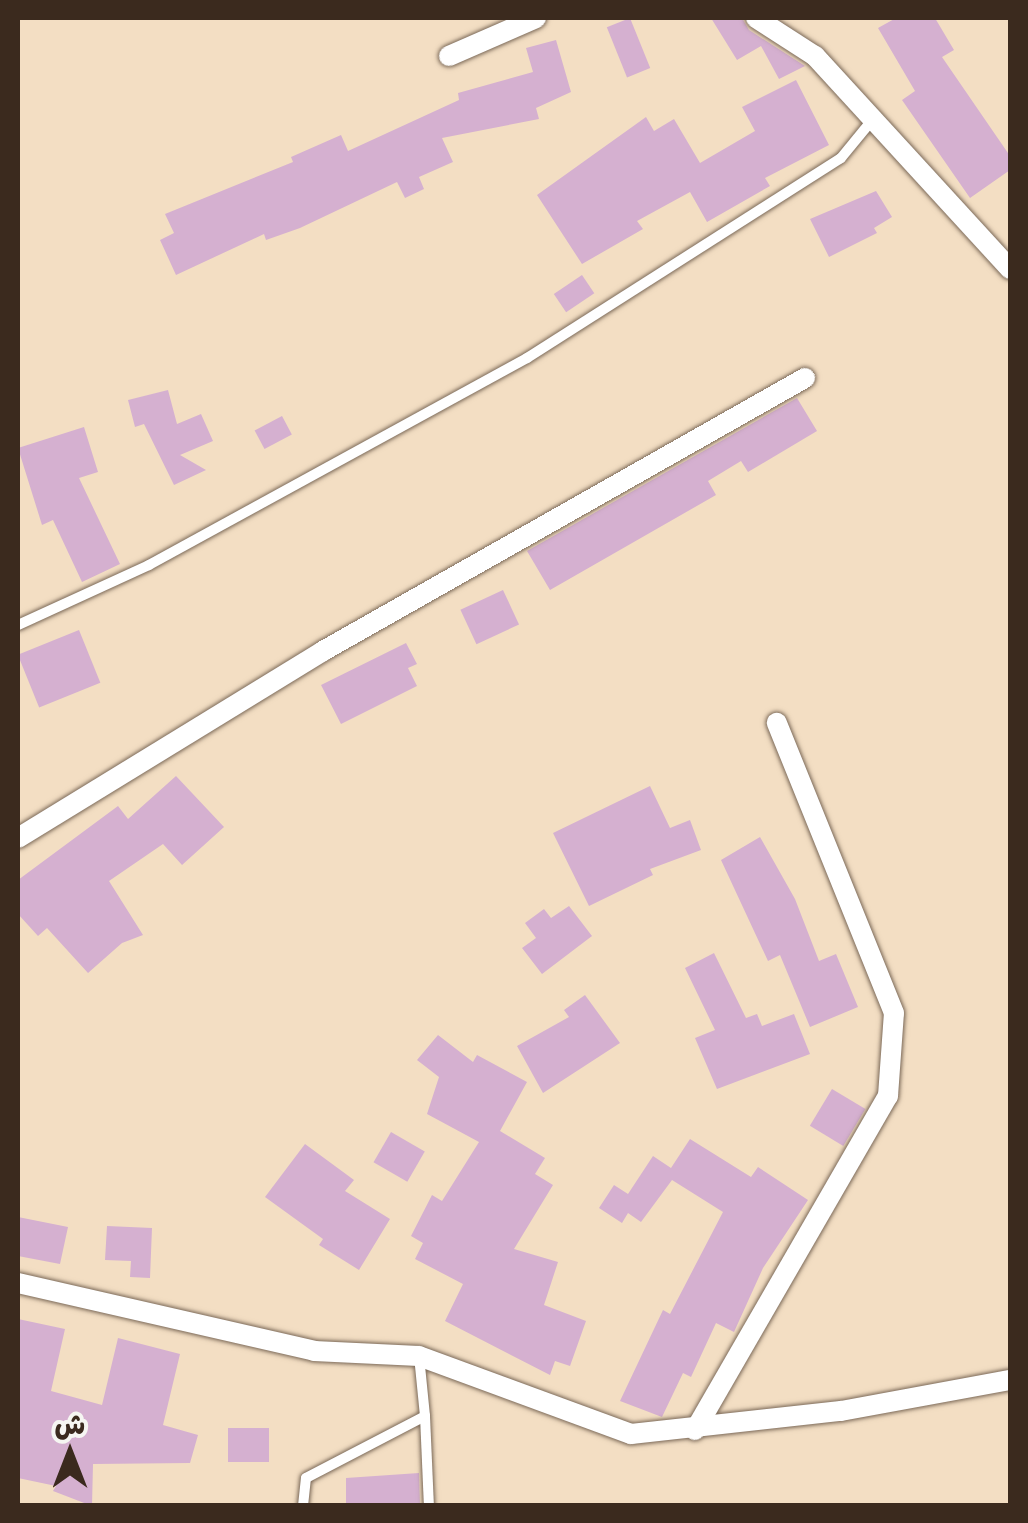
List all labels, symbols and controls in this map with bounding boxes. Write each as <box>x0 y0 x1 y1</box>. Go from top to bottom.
text: ش <box>55 1401 85 1444</box>
north arrow <box>20 1403 120 1503</box>

